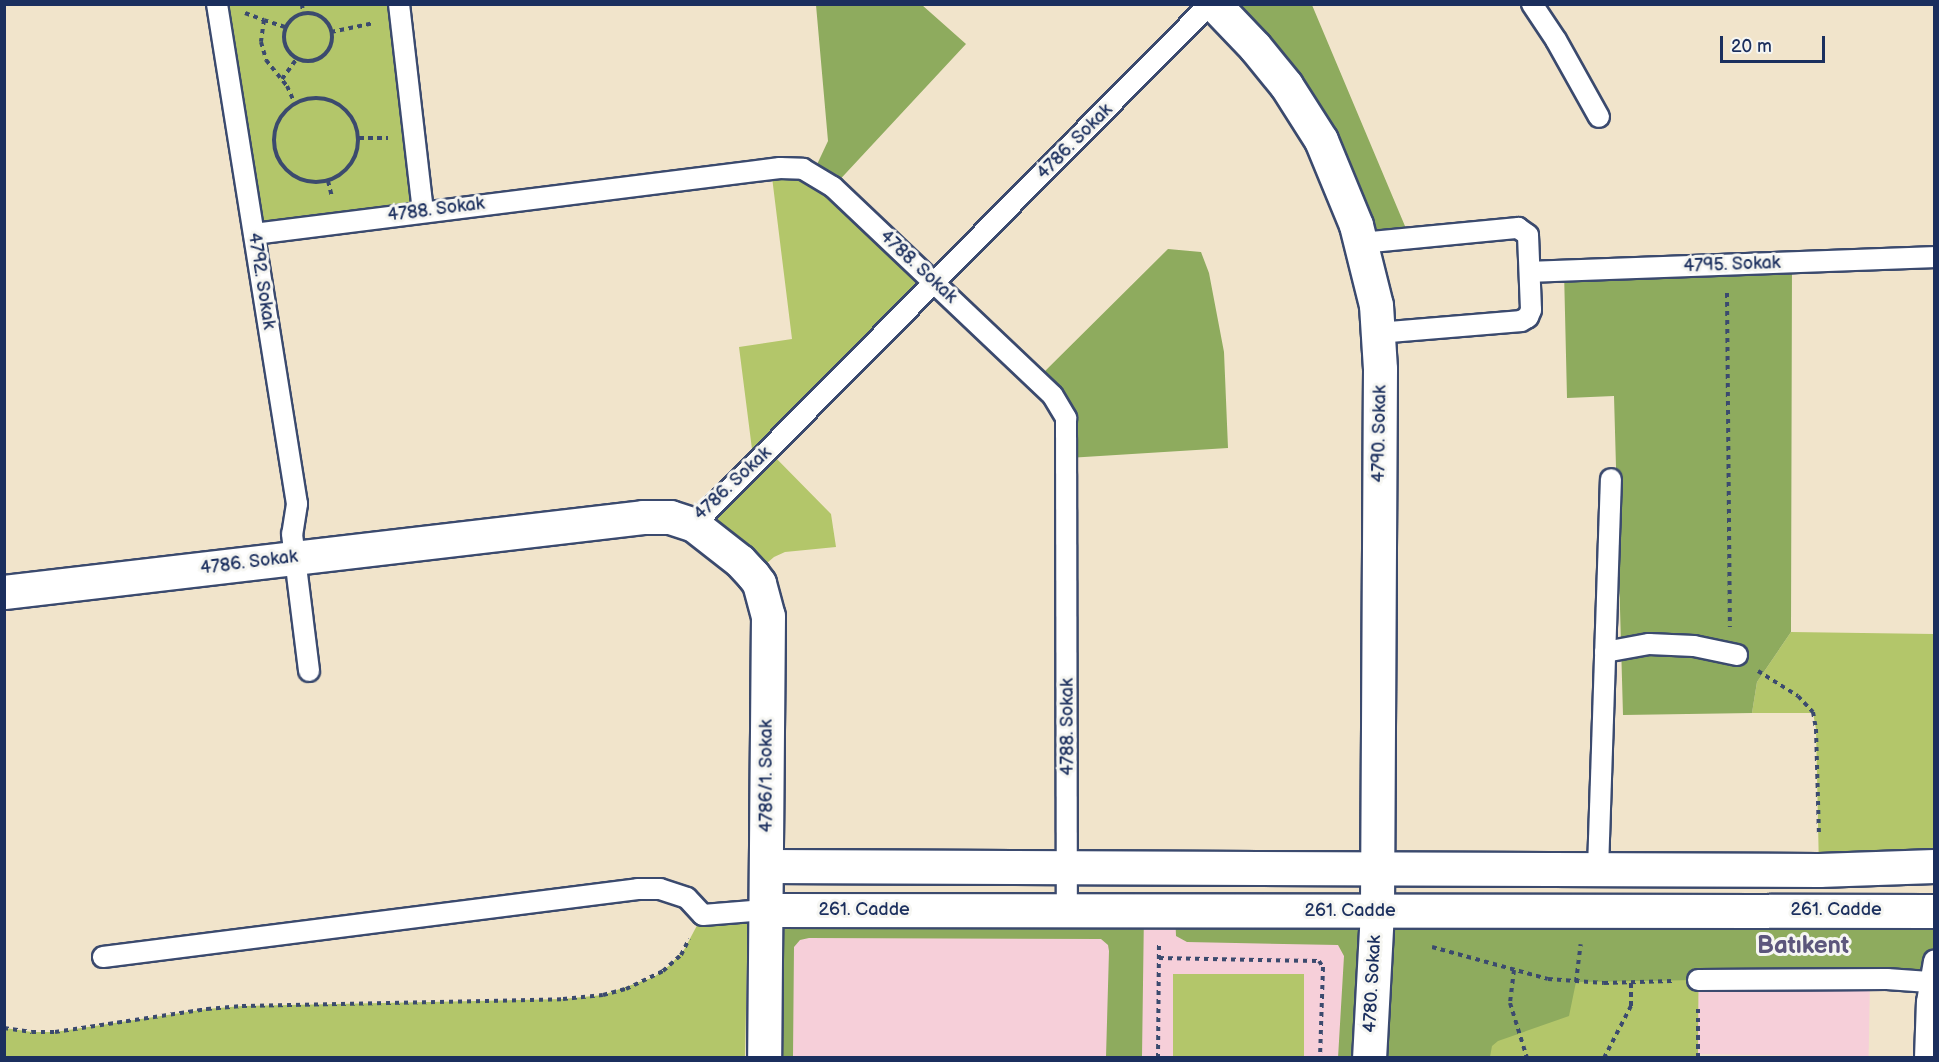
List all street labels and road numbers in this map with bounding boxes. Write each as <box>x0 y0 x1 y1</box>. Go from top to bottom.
street label: 4786. Sokak <box>1033 100 1117 184</box>
street label: 4788. Sokak <box>386 193 486 227</box>
street label: 4788. Sokak <box>875 226 961 308</box>
street label: 4792. Sokak <box>243 231 279 331</box>
street label: 4795. Sokak <box>1683 253 1781 277</box>
street label: 4790. Sokak <box>1368 385 1392 483</box>
street label: 4786. Sokak <box>690 443 776 525</box>
street label: 4786. Sokak <box>199 546 299 580</box>
street label: 4788. Sokak <box>1057 678 1079 776</box>
street label: 4786/1. Sokak <box>756 719 778 833</box>
street label: 261. Cadde <box>818 899 910 921</box>
street label: 261. Cadde <box>1790 899 1882 921</box>
street label: 261. Cadde <box>1304 900 1396 922</box>
street label: 4780. Sokak <box>1360 935 1386 1033</box>

